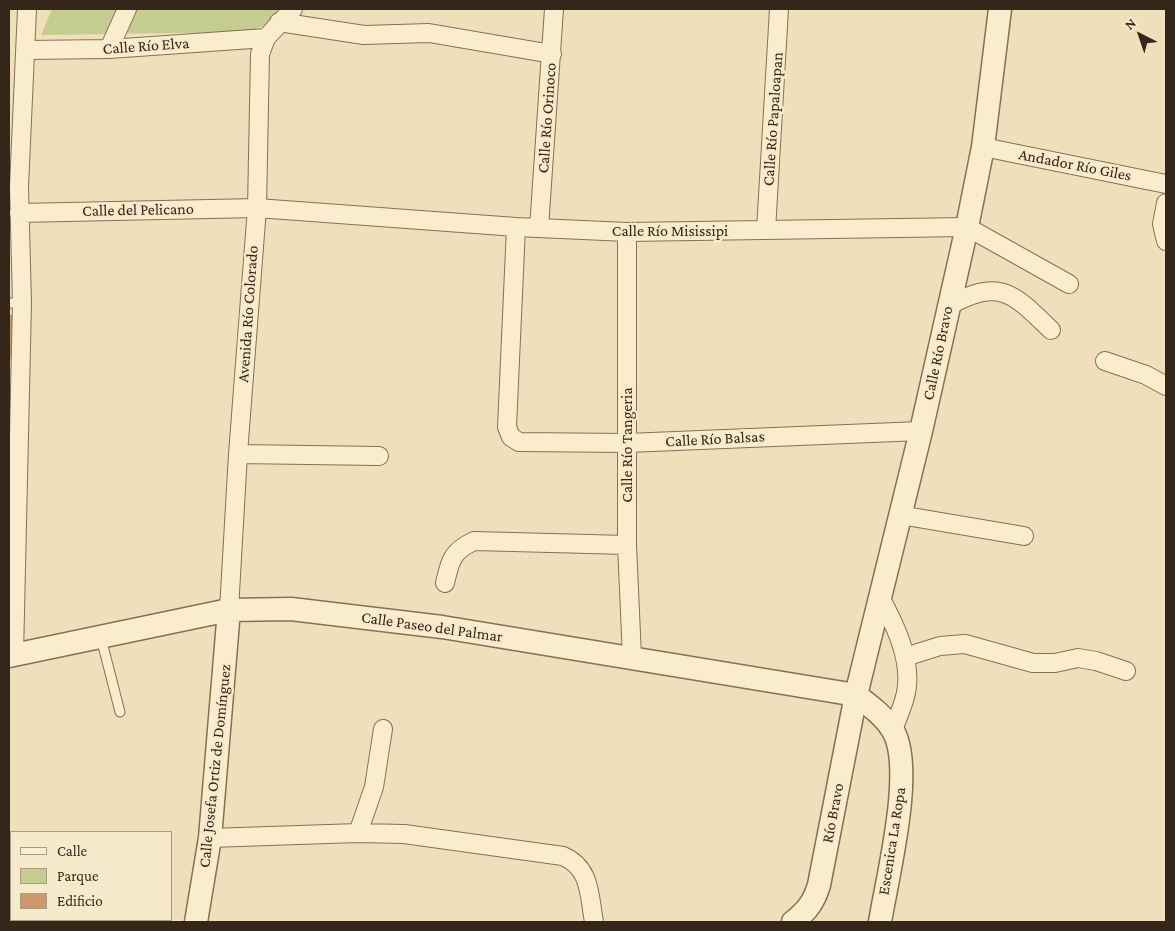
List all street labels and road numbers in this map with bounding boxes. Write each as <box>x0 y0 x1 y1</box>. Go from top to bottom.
street label: Calle Río Elva <box>102 33 190 59</box>
street label: Calle Río Papaloapan <box>759 51 787 187</box>
street label: Calle Río Orinoco <box>534 62 560 174</box>
street label: Andador Río Giles <box>1017 145 1133 185</box>
street label: Calle del Pelicano <box>82 199 194 221</box>
street label: Calle Río Misissipi <box>612 221 728 241</box>
street label: Avenida Río Colorado <box>234 245 262 383</box>
street label: Calle Río Bravo <box>919 304 957 402</box>
street label: Calle Río Tangeria <box>617 387 637 503</box>
street label: Calle Río Balsas <box>665 427 765 451</box>
street label: Calle Paseo del Palmar <box>360 608 504 646</box>
street label: Calle Josefa Ortiz de Domínguez <box>195 663 235 869</box>
street label: Río Bravo <box>818 781 848 845</box>
street label: Escenica La Ropa <box>874 786 910 896</box>

